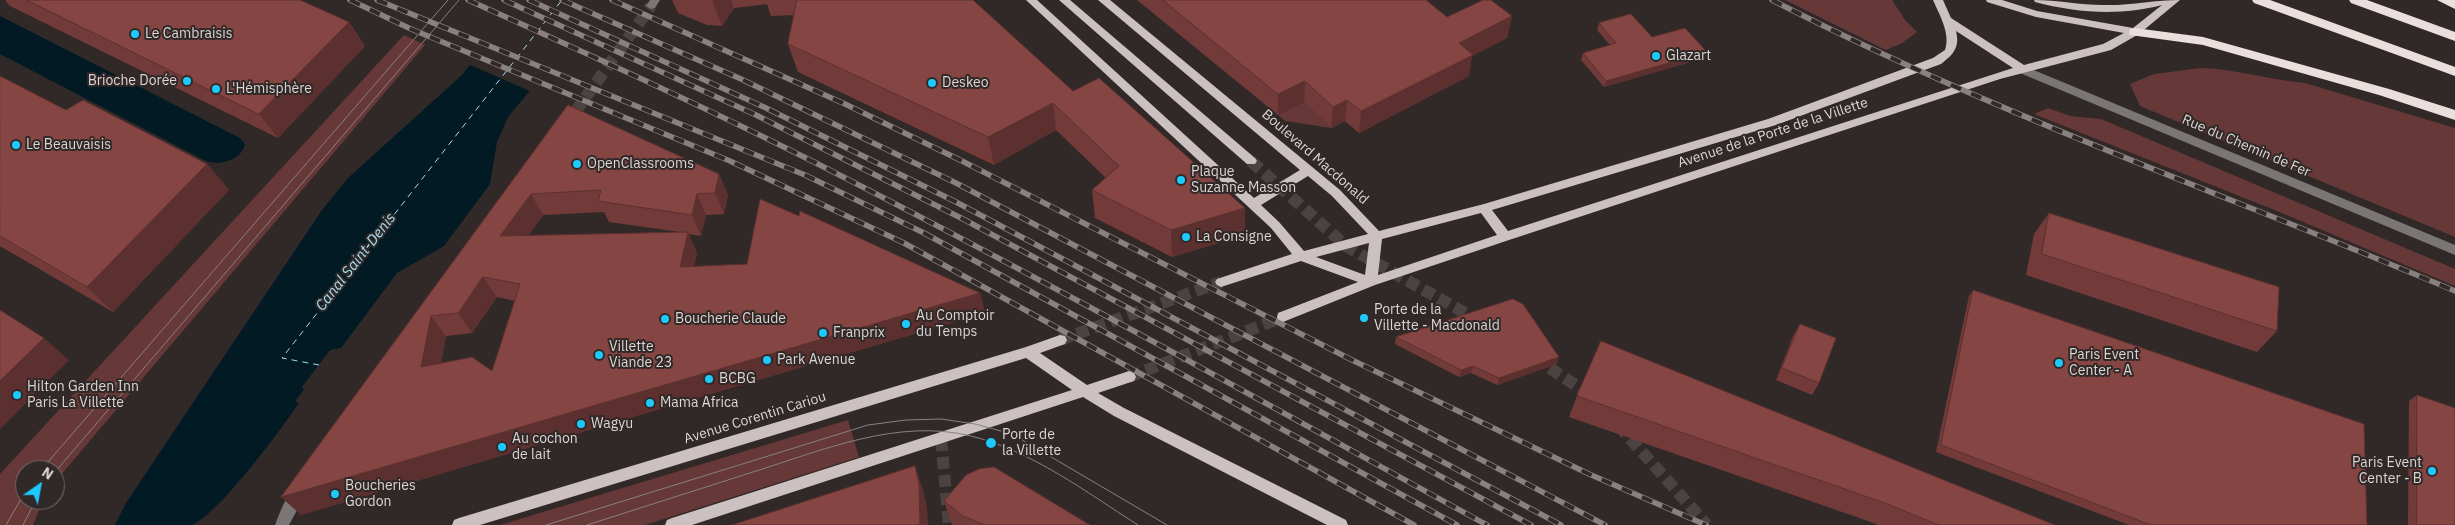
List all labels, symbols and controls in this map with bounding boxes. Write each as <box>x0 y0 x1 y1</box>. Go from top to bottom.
place label: Le Cambraisis <box>145 26 233 42</box>
marker: Le Cambraisis <box>129 28 141 40</box>
place label: Glazart <box>1666 48 1711 64</box>
marker: Glazart <box>1650 50 1662 62</box>
place label: Brioche Dorée <box>88 73 177 89</box>
marker: Brioche Dorée <box>181 75 193 87</box>
place label: Deskeo <box>942 75 989 91</box>
marker: Deskeo <box>926 77 938 89</box>
place label: L'Hémisphère <box>226 81 312 97</box>
marker: L'Hémisphère <box>210 83 222 95</box>
street label: Avenue de la Porte de la Villette <box>1676 94 1870 172</box>
street label: Boulevard Macdonald <box>1258 106 1372 208</box>
street label: Rue du Chemin de Fer <box>2179 111 2313 181</box>
place label: Le Beauvaisis <box>26 137 111 153</box>
marker: Le Beauvaisis <box>10 139 22 151</box>
place label: OpenClassrooms <box>587 156 694 172</box>
marker: OpenClassrooms <box>571 158 583 170</box>
place label: Plaque Suzanne Masson <box>1191 164 1296 196</box>
marker: Plaque Suzanne Masson <box>1175 174 1187 186</box>
water label: Canal Saint-Denis <box>312 209 400 315</box>
place label: La Consigne <box>1196 229 1272 245</box>
marker: La Consigne <box>1180 231 1192 243</box>
place label: Porte de la Villette - Macdonald <box>1374 302 1500 334</box>
place label: Au Comptoir du Temps <box>916 308 994 341</box>
place label: Boucherie Claude <box>675 311 786 327</box>
marker: Porte de la Villette - Macdonald <box>1358 312 1370 324</box>
marker: Boucherie Claude <box>659 313 671 325</box>
marker: Au Comptoir du Temps <box>900 318 912 330</box>
place label: Franprix <box>833 325 885 341</box>
marker: Franprix <box>817 327 829 339</box>
place label: Villette Viande 23 <box>609 339 672 372</box>
place label: Paris Event Center - A <box>2069 347 2139 380</box>
marker: Villette Viande 23 <box>593 349 605 361</box>
place label: Park Avenue <box>777 352 855 368</box>
marker: Park Avenue <box>761 354 773 366</box>
marker: Paris Event Center - A <box>2053 357 2065 369</box>
place label: BCBG <box>719 371 756 387</box>
marker: BCBG <box>703 373 715 385</box>
place label: Hilton Garden Inn Paris La Villette <box>27 379 139 412</box>
street label: Avenue Corentin Cariou <box>682 388 828 448</box>
marker: Hilton Garden Inn Paris La Villette <box>11 389 23 401</box>
place label: Mama Africa <box>660 395 739 411</box>
marker: Mama Africa <box>644 397 656 409</box>
place label: Wagyu <box>591 416 633 432</box>
marker: Wagyu <box>575 418 587 430</box>
place label: Porte de la Villette <box>1002 427 1061 460</box>
place label: Au cochon de lait <box>512 431 578 464</box>
marker: Porte de la Villette <box>984 436 998 450</box>
marker: Au cochon de lait <box>496 441 508 453</box>
place label: Paris Event Center - B <box>2352 455 2422 488</box>
north arrow <box>15 460 65 510</box>
text: N <box>38 463 57 484</box>
marker: Paris Event Center - B <box>2426 465 2438 477</box>
place label: Boucheries Gordon <box>345 478 416 511</box>
marker: Boucheries Gordon <box>329 488 341 500</box>

